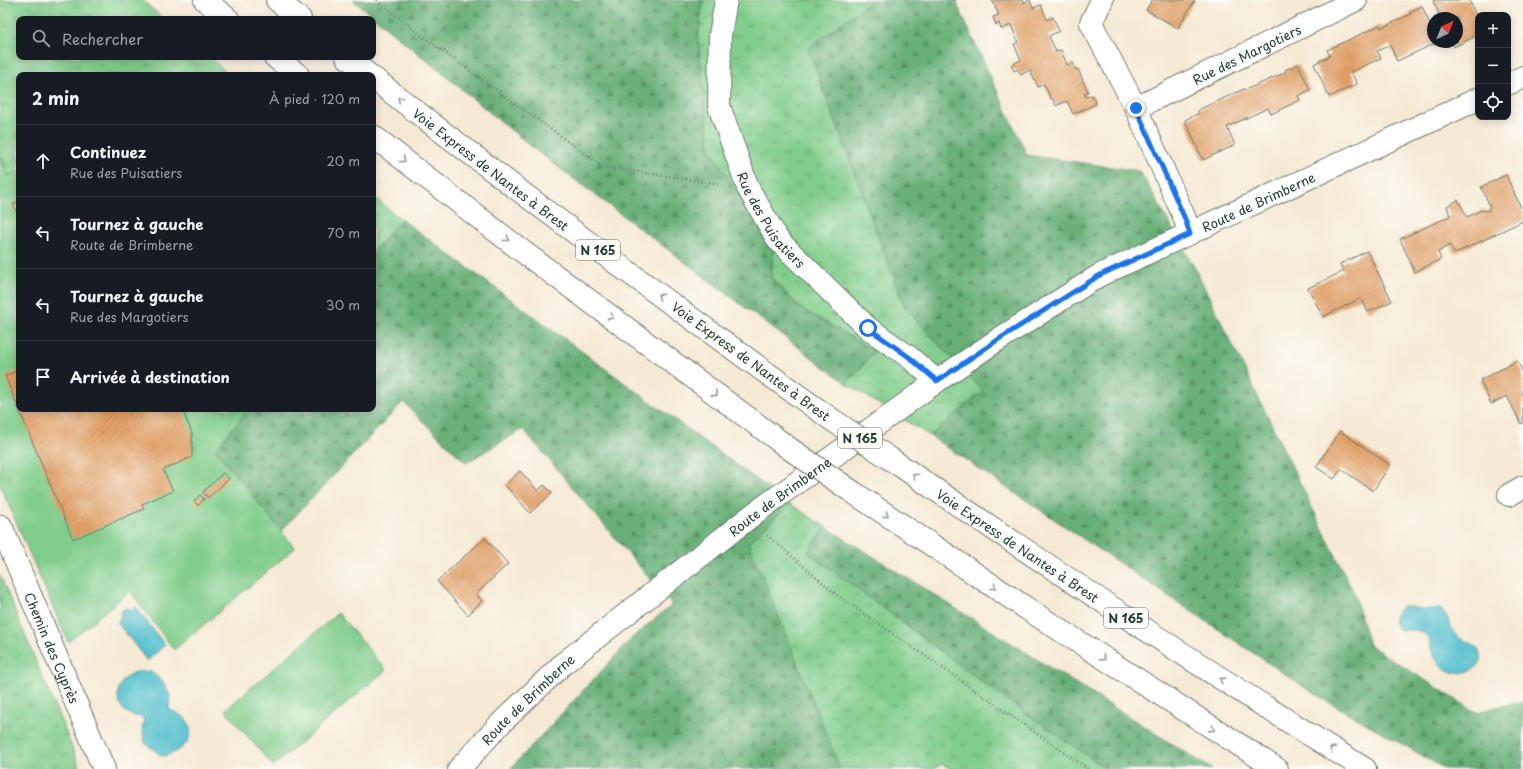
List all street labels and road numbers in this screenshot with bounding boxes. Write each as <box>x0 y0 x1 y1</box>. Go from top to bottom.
street label: Rue des Margotiers <box>1189 19 1304 88</box>
street label: Voie Express de Nantes à Brest <box>409 103 573 235</box>
street label: Route de Brimberne <box>1198 167 1318 236</box>
street label: Rue des Puisatiers <box>733 169 810 272</box>
road number: N 165 <box>576 240 620 260</box>
street label: Voie Express de Nantes à Brest <box>668 297 834 425</box>
road number: N 165 <box>838 428 882 448</box>
street label: Route de Brimberne <box>724 452 835 540</box>
street label: Voie Express de Nantes à Brest <box>933 484 1103 606</box>
street label: Chemin des Cyprès <box>21 589 85 706</box>
road number: N 165 <box>1104 608 1148 628</box>
street label: Route de Brimberne <box>476 649 578 749</box>

